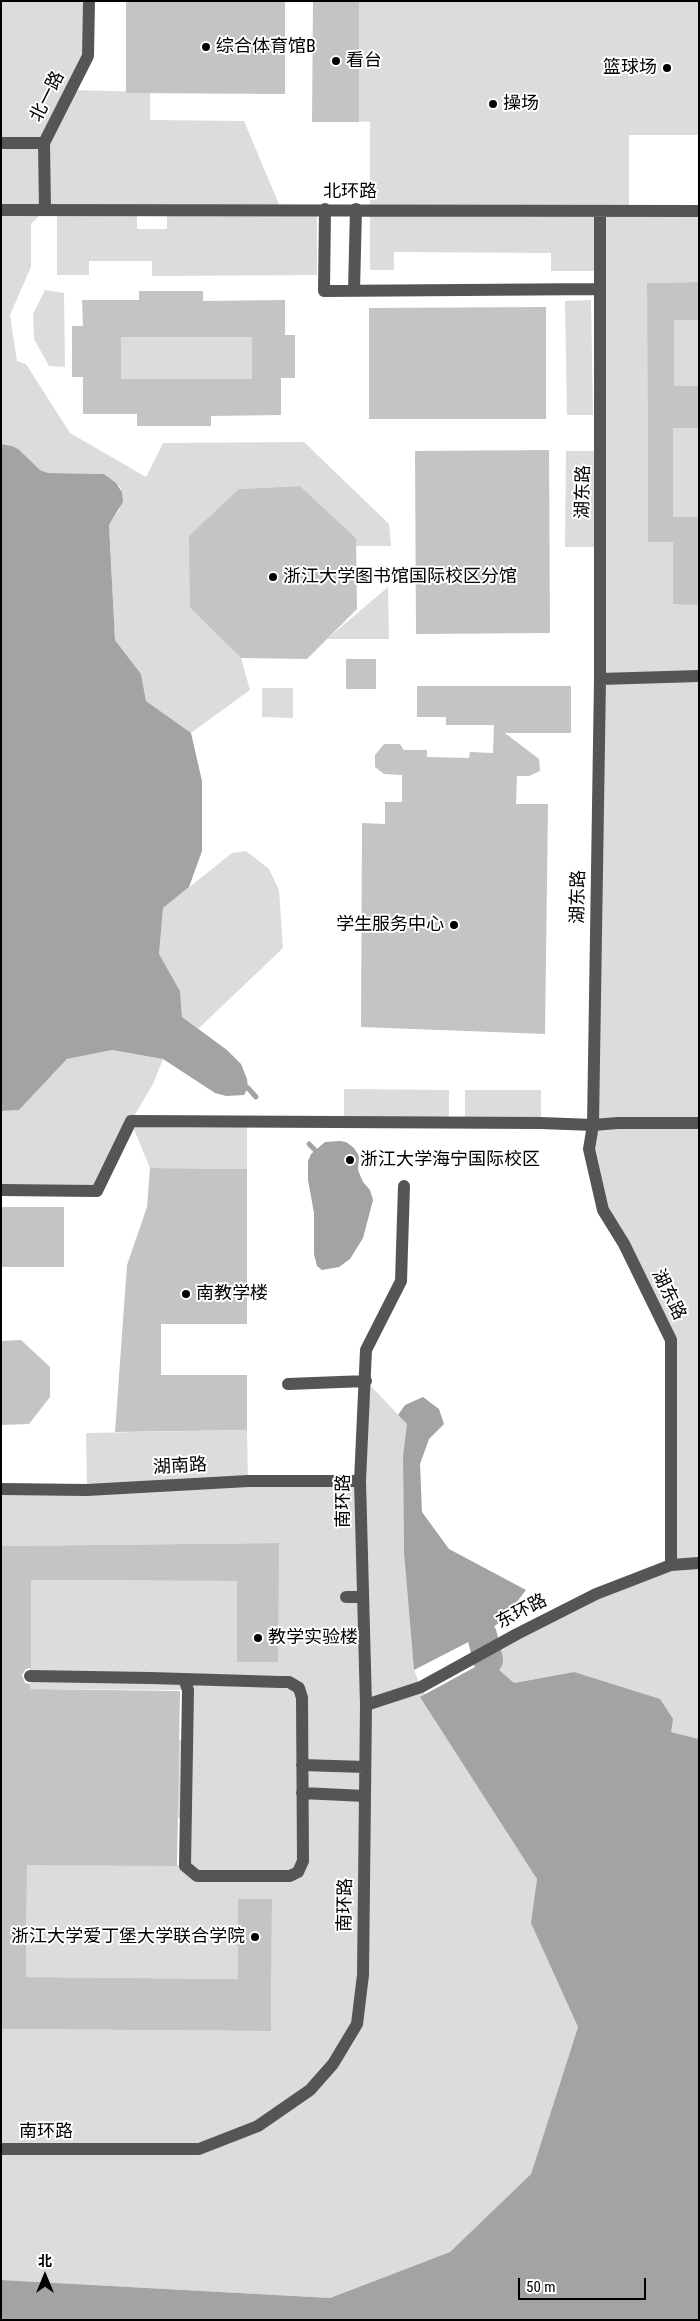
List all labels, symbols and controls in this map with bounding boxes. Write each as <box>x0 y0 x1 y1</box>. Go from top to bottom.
place label: 综合体育馆B <box>216 36 316 58</box>
marker: 综合体育馆B <box>200 41 212 53</box>
place label: 看台 <box>346 50 382 72</box>
marker: 看台 <box>330 55 342 67</box>
place label: 篮球场 <box>603 57 657 79</box>
marker: 篮球场 <box>661 62 673 74</box>
street label: 北一路 <box>26 68 70 126</box>
place label: 操场 <box>503 93 539 115</box>
marker: 操场 <box>487 98 499 110</box>
street label: 北环路 <box>323 181 377 203</box>
street label: 湖东路 <box>573 465 595 519</box>
place label: 浙江大学图书馆国际校区分馆 <box>283 566 517 588</box>
marker: 浙江大学图书馆国际校区分馆 <box>267 571 279 583</box>
street label: 湖东路 <box>568 870 590 924</box>
place label: 学生服务中心 <box>336 914 444 936</box>
marker: 学生服务中心 <box>448 919 460 931</box>
place label: 浙江大学海宁国际校区 <box>360 1149 540 1171</box>
marker: 浙江大学海宁国际校区 <box>344 1154 356 1166</box>
street label: 湖东路 <box>646 1266 690 1324</box>
place label: 南教学楼 <box>196 1283 268 1305</box>
marker: 南教学楼 <box>180 1288 192 1300</box>
street label: 湖南路 <box>152 1455 208 1479</box>
street label: 南环路 <box>333 1474 355 1528</box>
street label: 东环路 <box>493 1590 551 1634</box>
place label: 教学实验楼 <box>268 1627 358 1649</box>
marker: 教学实验楼 <box>252 1632 264 1644</box>
street label: 南环路 <box>335 1878 357 1932</box>
place label: 浙江大学爱丁堡大学联合学院 <box>11 1926 245 1948</box>
marker: 浙江大学爱丁堡大学联合学院 <box>249 1931 261 1943</box>
street label: 南环路 <box>19 2121 73 2143</box>
north arrow <box>20 2251 70 2301</box>
text: 北 <box>38 2253 52 2269</box>
scale bar <box>520 2268 648 2300</box>
text: 50 m <box>526 2278 556 2296</box>

